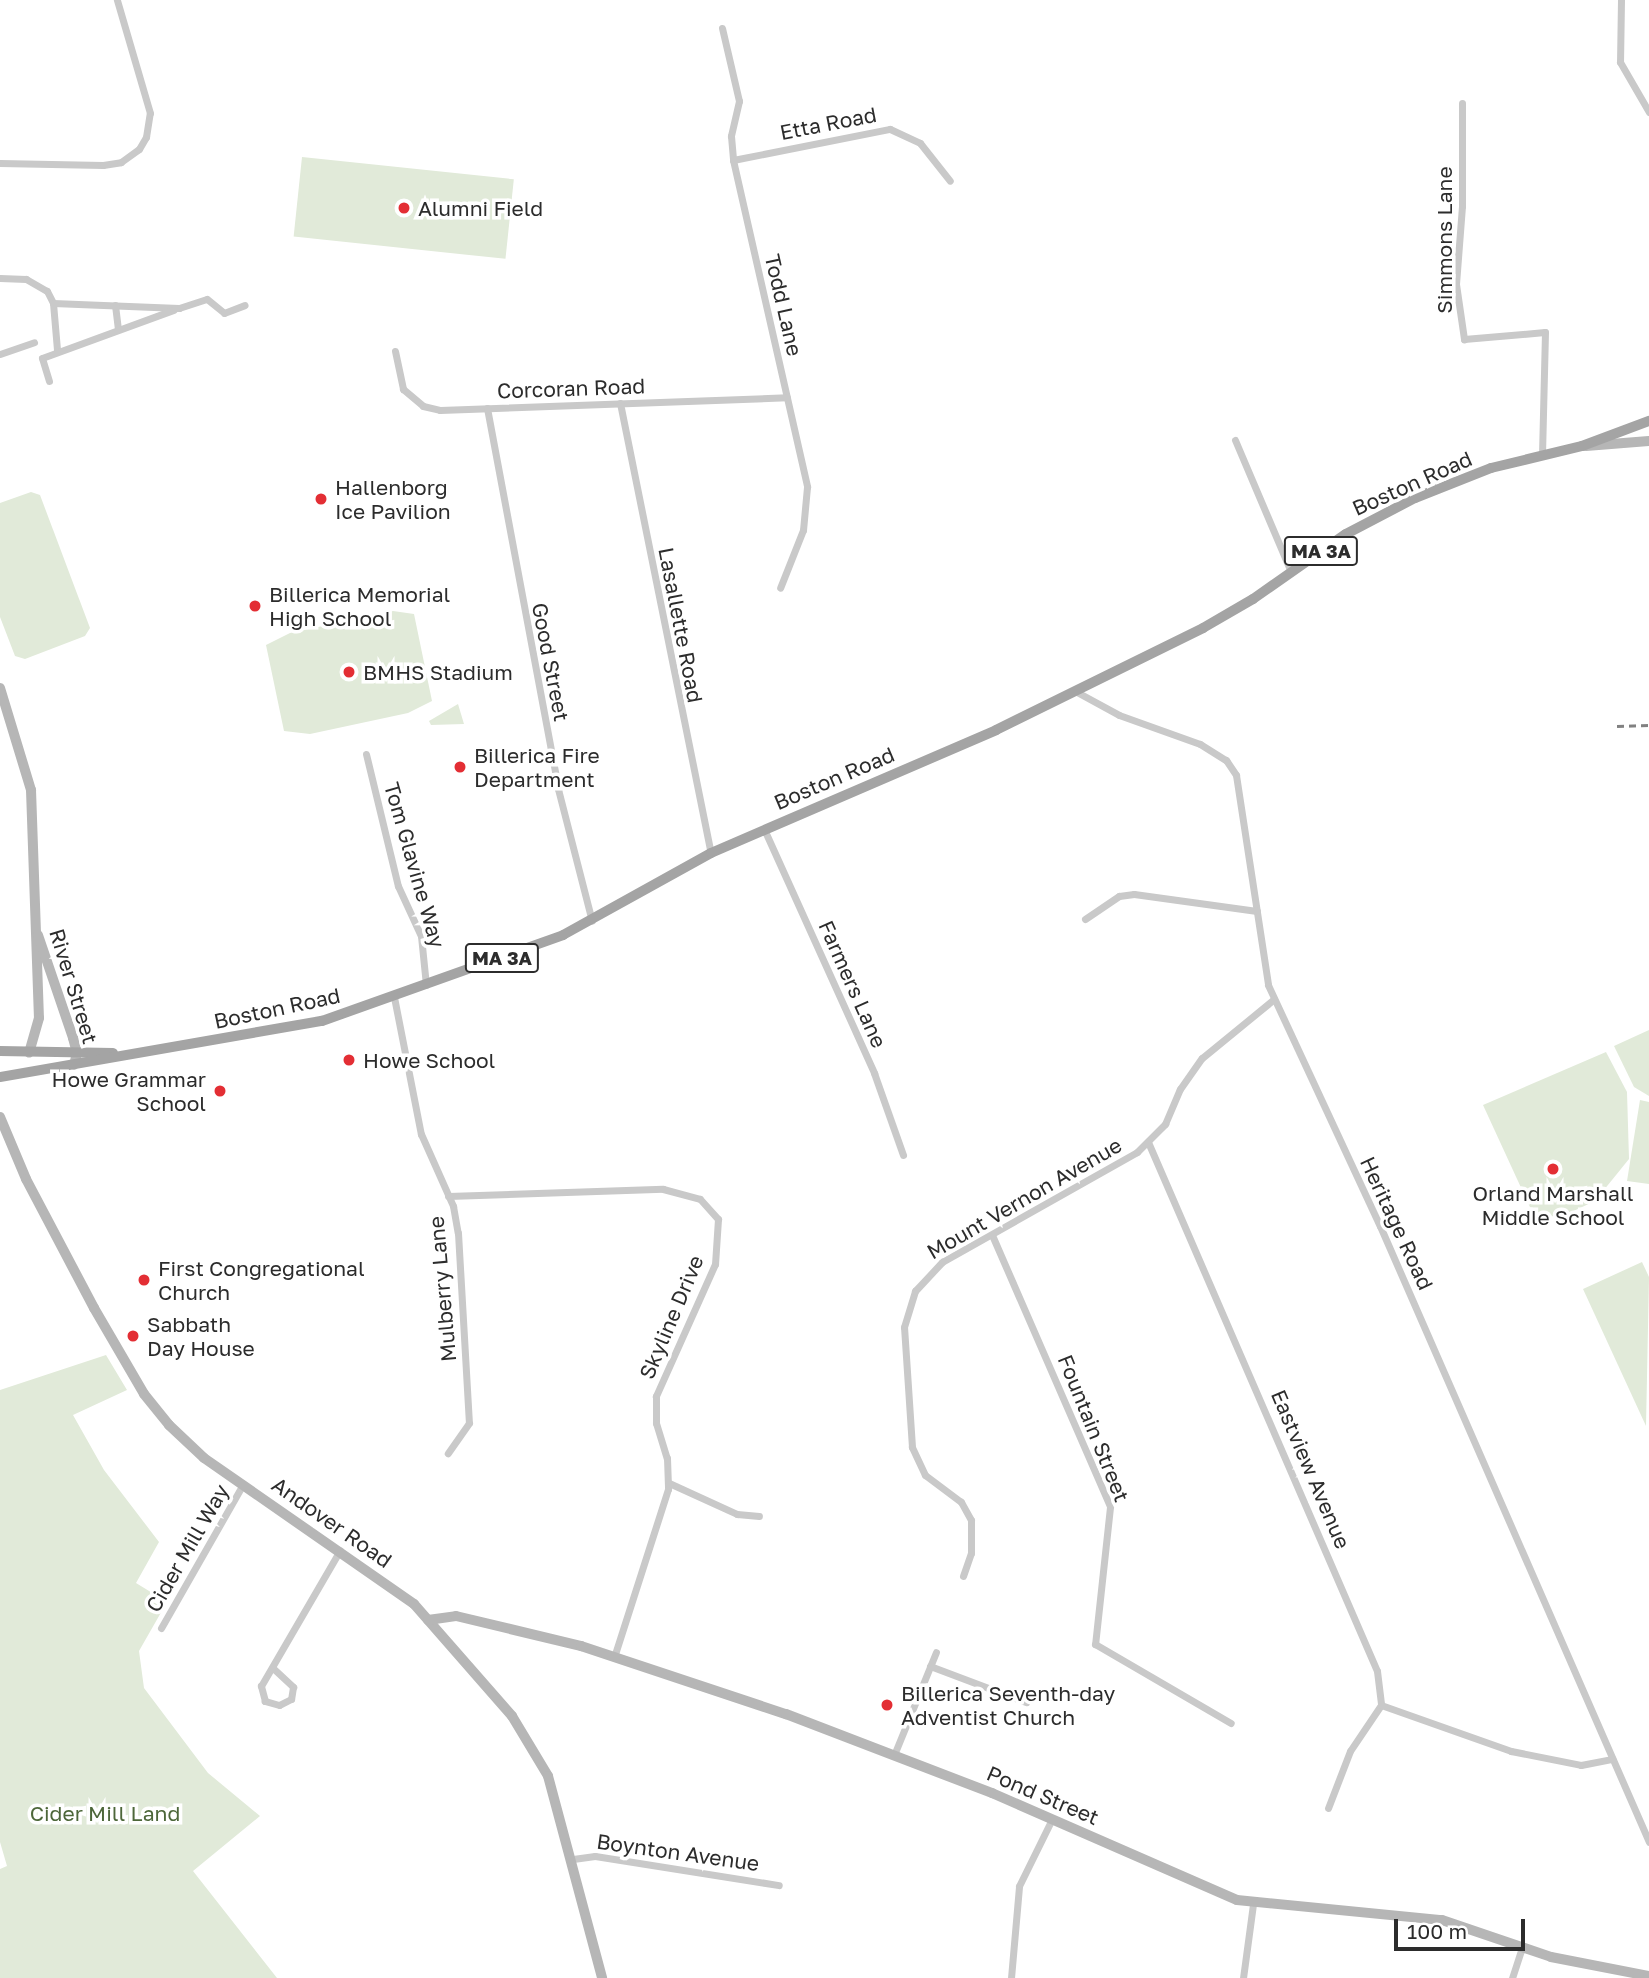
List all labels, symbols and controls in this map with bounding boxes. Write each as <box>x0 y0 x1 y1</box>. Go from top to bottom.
street label: Etta Road <box>778 101 878 145</box>
street label: Simmons Lane <box>1431 166 1457 314</box>
place label: Alumni Field <box>418 195 543 221</box>
marker: Alumni Field <box>396 200 412 216</box>
street label: Todd Lane <box>760 252 808 358</box>
street label: Corcoran Road <box>496 373 646 403</box>
street label: Boston Road <box>1348 445 1476 521</box>
place label: Hallenborg Ice Pavilion <box>335 474 451 524</box>
marker: Hallenborg Ice Pavilion <box>313 491 329 507</box>
road number: MA 3A <box>1282 536 1360 566</box>
street label: Lasallette Road <box>654 545 708 705</box>
place label: Billerica Memorial High School <box>269 581 450 631</box>
marker: Billerica Memorial High School <box>247 598 263 614</box>
street label: Good Street <box>527 601 575 723</box>
place label: BMHS Stadium <box>363 659 513 685</box>
marker: BMHS Stadium <box>341 664 357 680</box>
street label: Boston Road <box>770 741 898 815</box>
place label: Billerica Fire Department <box>474 742 600 792</box>
marker: Billerica Fire Department <box>452 759 468 775</box>
street label: Tom Glavine Way <box>379 779 451 951</box>
street label: Farmers Lane <box>814 916 892 1052</box>
street label: River Street <box>45 925 103 1047</box>
road number: MA 3A <box>463 942 540 974</box>
street label: Boston Road <box>212 982 342 1034</box>
place label: Howe School <box>363 1047 495 1073</box>
marker: Howe School <box>341 1052 357 1068</box>
place label: Howe Grammar School <box>52 1066 206 1116</box>
marker: Howe Grammar School <box>212 1083 228 1099</box>
street label: Mount Vernon Avenue <box>922 1132 1126 1264</box>
street label: Heritage Road <box>1355 1152 1439 1294</box>
marker: Orland Marshall Middle School <box>1545 1161 1561 1177</box>
place label: Orland Marshall Middle School <box>1473 1180 1633 1230</box>
street label: Mulberry Lane <box>423 1215 461 1363</box>
street label: Skyline Drive <box>634 1251 708 1383</box>
place label: First Congregational Church <box>158 1255 365 1305</box>
marker: First Congregational Church <box>136 1272 152 1288</box>
place label: Sabbath Day House <box>147 1311 255 1361</box>
marker: Sabbath Day House <box>125 1328 141 1344</box>
street label: Fountain Street <box>1053 1351 1135 1505</box>
street label: Eastview Avenue <box>1266 1386 1356 1552</box>
street label: Andover Road <box>267 1471 397 1573</box>
street label: Cider Mill Way <box>140 1480 234 1616</box>
place label: Billerica Seventh-day Adventist Church <box>901 1680 1115 1730</box>
marker: Billerica Seventh-day Adventist Church <box>879 1697 895 1713</box>
street label: Pond Street <box>983 1760 1103 1830</box>
park label: Cider Mill Land <box>30 1800 180 1826</box>
street label: Boynton Avenue <box>595 1828 761 1876</box>
scale bar <box>1397 1904 1528 1948</box>
text: 100 m <box>1407 1918 1467 1944</box>

